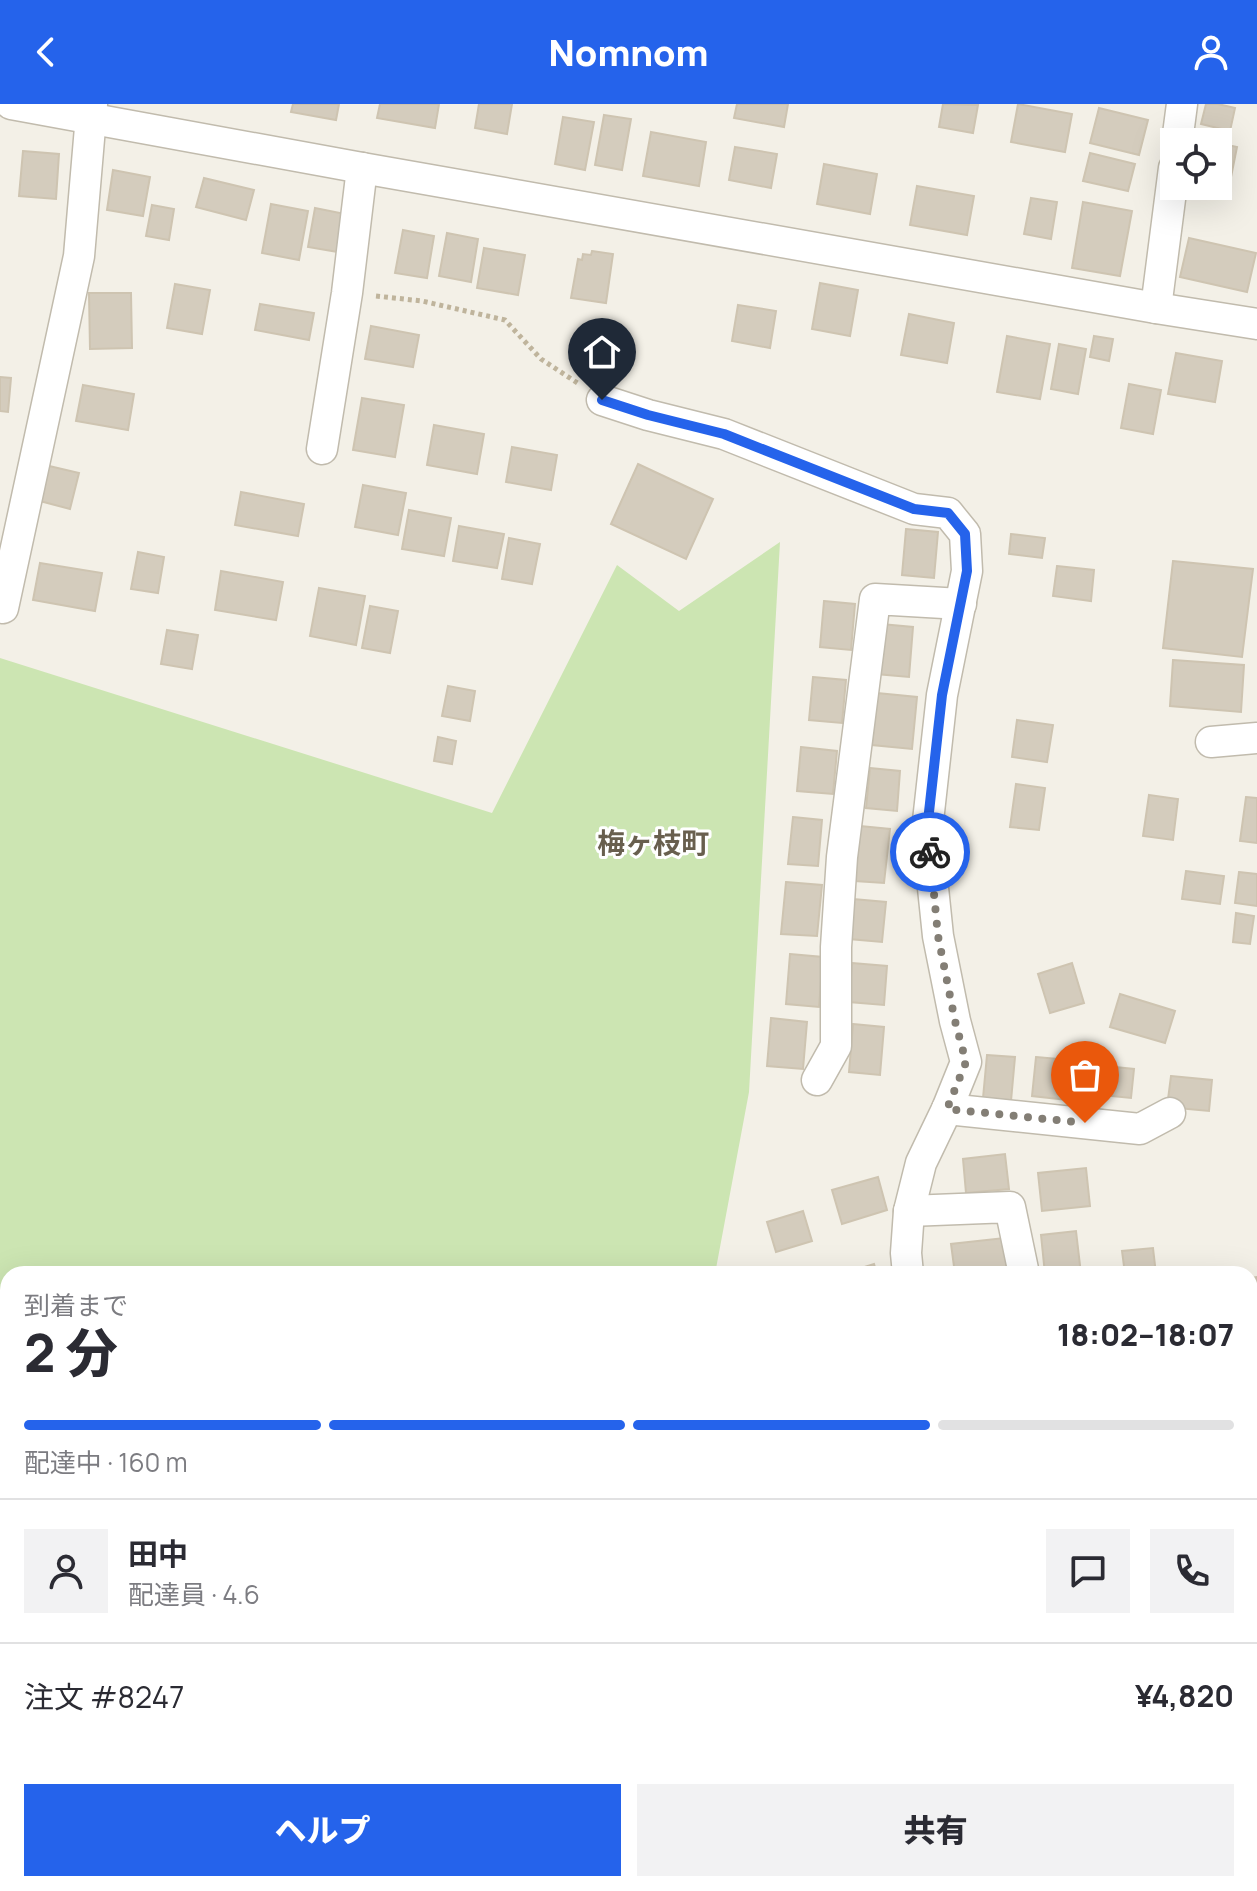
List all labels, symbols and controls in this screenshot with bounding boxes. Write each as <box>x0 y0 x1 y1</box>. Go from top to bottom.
text: Nomnom <box>549 28 708 77</box>
icon: back <box>24 30 68 74</box>
icon: person <box>1189 30 1233 74</box>
map controls <box>1160 128 1232 200</box>
button: locate <box>1160 128 1232 200</box>
pin <box>568 318 636 400</box>
icon: home <box>580 330 624 374</box>
courier <box>890 812 970 892</box>
district label: 梅ヶ枝町 <box>597 823 709 861</box>
icon: bike <box>908 830 952 874</box>
pin <box>1051 1041 1119 1123</box>
icon: bag <box>1063 1053 1107 1097</box>
text: 到着まで <box>24 1287 128 1323</box>
text: 18:02–18:07 <box>1057 1314 1234 1355</box>
text: 2 分 <box>24 1317 118 1388</box>
text: 配達中 · 160 m <box>24 1444 188 1480</box>
button: person <box>24 1529 108 1613</box>
button: chat <box>1046 1529 1130 1613</box>
button: phone <box>1150 1529 1234 1613</box>
text: 田中 <box>128 1533 188 1574</box>
text: 配達員 · 4.6 <box>128 1576 260 1612</box>
text: ¥4,820 <box>1135 1675 1234 1716</box>
text: 注文 #8247 <box>24 1676 184 1717</box>
button: ヘルプ <box>24 1784 621 1876</box>
button: 共有 <box>637 1784 1234 1876</box>

